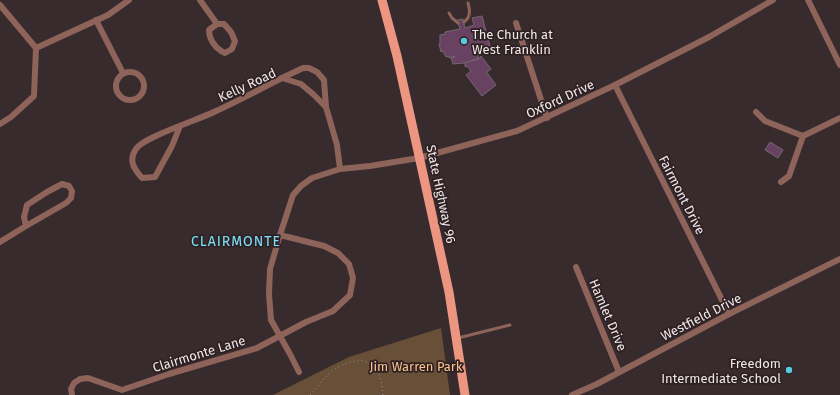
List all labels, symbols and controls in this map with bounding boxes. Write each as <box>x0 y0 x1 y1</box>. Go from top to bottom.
place label: The Church at West Franklin <box>472 27 553 57</box>
marker: The Church at West Franklin <box>459 36 469 46</box>
street label: Kelly Road <box>216 65 278 105</box>
street label: Oxford Drive <box>524 77 596 121</box>
street label: State Highway 96 <box>423 143 459 245</box>
street label: Fairmont Drive <box>656 153 708 237</box>
district label: CLAIRMONTE <box>191 233 281 250</box>
street label: Hamlet Drive <box>586 277 630 353</box>
street label: Westfield Drive <box>658 290 744 344</box>
street label: Clairmonte Lane <box>151 333 247 375</box>
place label: Freedom Intermediate School <box>661 356 781 386</box>
park label: Jim Warren Park <box>369 359 463 374</box>
marker: Freedom Intermediate School <box>784 365 794 375</box>

